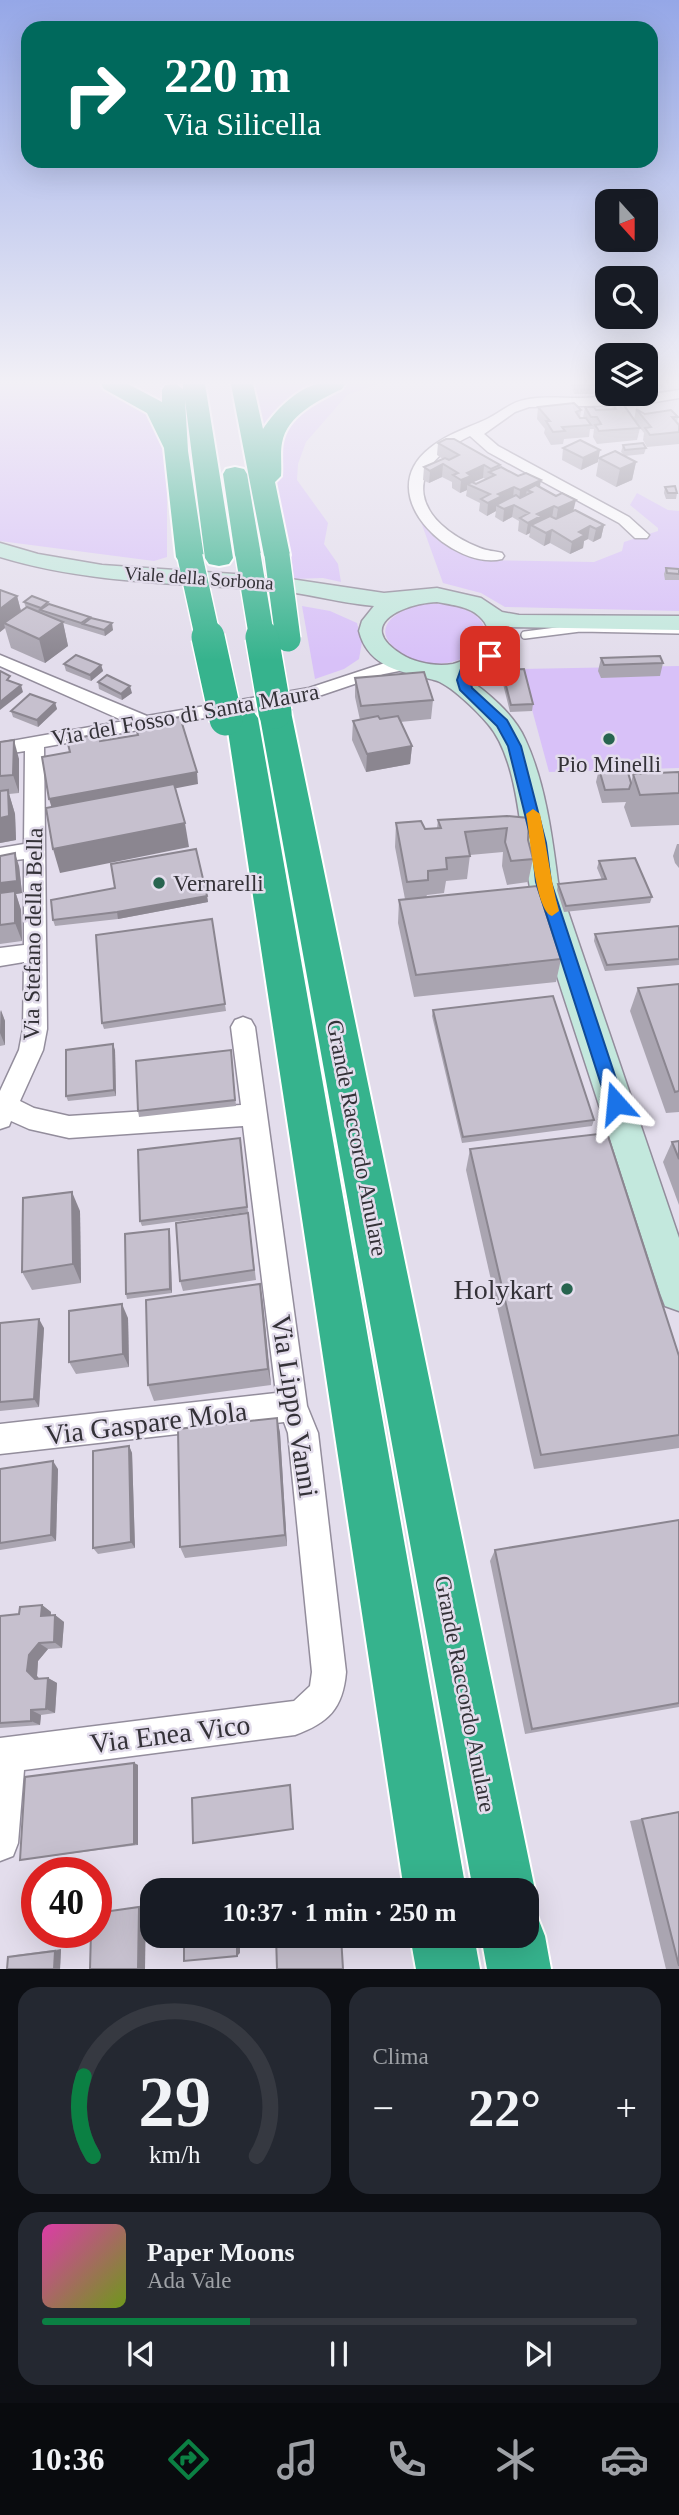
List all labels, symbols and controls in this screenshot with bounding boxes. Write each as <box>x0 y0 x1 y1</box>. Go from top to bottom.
text: 220 m <box>164 48 291 103</box>
icon: right <box>49 49 140 140</box>
text: Via Silicella <box>164 106 321 142</box>
north arrow <box>595 189 658 252</box>
map controls <box>595 189 658 406</box>
button: search <box>595 266 658 329</box>
button: layers <box>595 343 658 406</box>
street label: Viale della Sorbona <box>124 562 275 594</box>
pin <box>460 626 520 686</box>
icon: arrive <box>471 637 509 675</box>
street label: Via del Fosso di Santa Maura <box>49 679 321 751</box>
marker: Pio Minelli <box>601 731 617 747</box>
place label: Pio Minelli <box>557 752 661 777</box>
street label: Via Stefano della Bella <box>19 828 47 1040</box>
place label: Vernarelli <box>173 871 264 896</box>
marker: Vernarelli <box>151 875 167 891</box>
street label: Grande Raccordo Anulare <box>322 1018 392 1258</box>
position arrow <box>579 1066 653 1140</box>
place label: Holykart <box>453 1274 553 1305</box>
marker: Holykart <box>559 1281 575 1297</box>
street label: Via Lippo Vanni <box>265 1312 325 1500</box>
street label: Via Gaspare Mola <box>43 1395 249 1451</box>
street label: Grande Raccordo Anulare <box>430 1574 500 1814</box>
street label: Via Enea Vico <box>88 1709 252 1759</box>
speed limit sign: 40 <box>21 1857 112 1948</box>
text: 10:37 · 1 min · 250 m <box>223 1898 457 1927</box>
text: Clima <box>373 2044 429 2069</box>
text: 29 <box>138 2062 211 2143</box>
text: 22° <box>468 2080 541 2137</box>
text: − <box>373 2087 394 2129</box>
text: + <box>616 2087 637 2129</box>
text: km/h <box>149 2141 200 2168</box>
text: Paper Moons <box>147 2238 295 2267</box>
text: Ada Vale <box>147 2268 232 2293</box>
icon: previous <box>122 2335 160 2373</box>
icon: pause <box>320 2335 358 2373</box>
icon: next <box>519 2335 557 2373</box>
icon: directions <box>164 2435 213 2484</box>
icon: music <box>273 2435 322 2484</box>
icon: phone <box>382 2435 431 2484</box>
icon: climate <box>491 2435 540 2484</box>
icon: car <box>600 2435 649 2484</box>
text: 10:36 <box>30 2441 105 2477</box>

